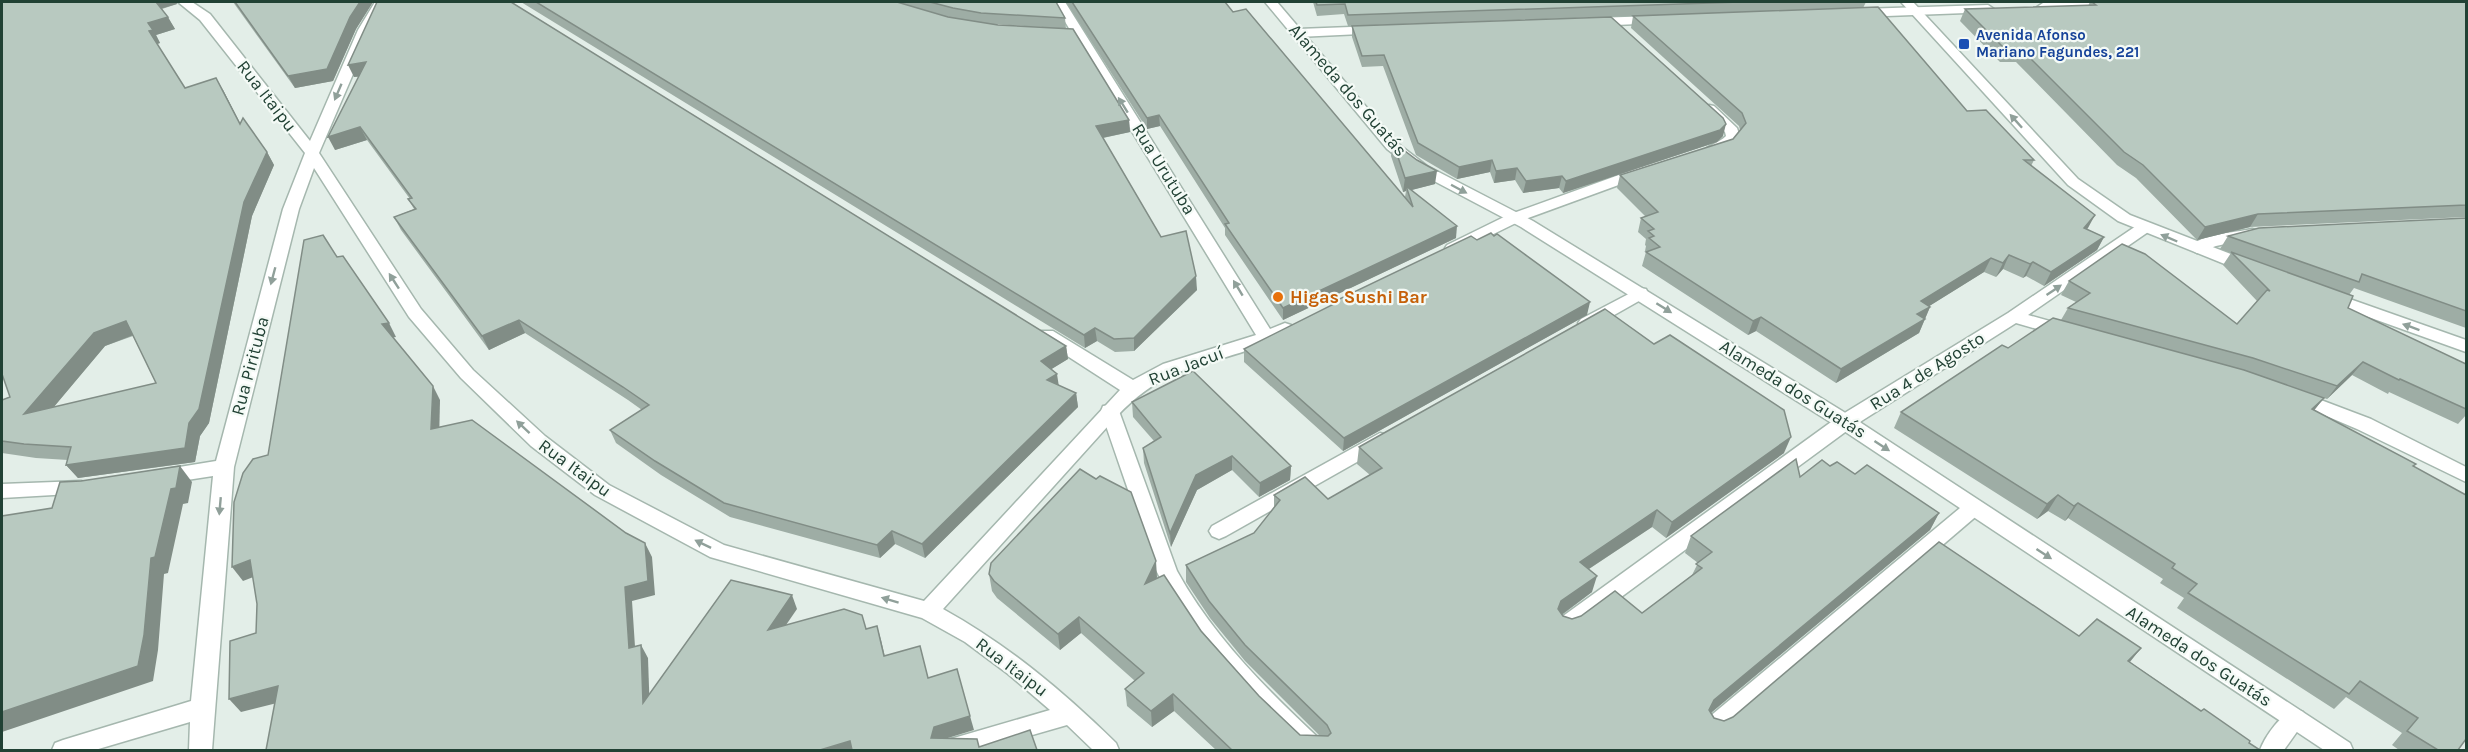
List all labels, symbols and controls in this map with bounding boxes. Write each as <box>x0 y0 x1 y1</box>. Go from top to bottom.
street label: Alameda dos Guatás <box>1284 19 1412 161</box>
place label: Avenida Afonso Mariano Fagundes, 221 <box>1976 26 2139 61</box>
marker: Avenida Afonso Mariano Fagundes, 221 <box>1957 37 1971 51</box>
street label: Rua Itaipu <box>232 56 302 136</box>
one-way arrow <box>333 84 343 102</box>
one-way arrow <box>1118 96 1129 113</box>
one-way arrow <box>2010 114 2023 129</box>
street label: Rua Urutuba <box>1127 119 1201 219</box>
one-way arrow <box>1451 184 1468 194</box>
one-way arrow <box>2160 233 2178 243</box>
one-way arrow <box>268 267 278 285</box>
one-way arrow <box>389 273 400 289</box>
one-way arrow <box>1232 280 1243 296</box>
one-way arrow <box>2045 284 2061 296</box>
place label: Higas Sushi Bar <box>1290 286 1427 308</box>
marker: Higas Sushi Bar <box>1271 290 1285 304</box>
one-way arrow <box>1656 302 1672 313</box>
street label: Rua Pirituba <box>226 314 274 418</box>
one-way arrow <box>2402 321 2420 331</box>
street label: Rua 4 de Agosto <box>1866 327 1988 415</box>
street label: Alameda dos Guatás <box>1716 335 1870 443</box>
street label: Rua Jacuí <box>1145 341 1227 390</box>
one-way arrow <box>516 421 531 434</box>
street label: Rua Itaipu <box>534 434 616 502</box>
one-way arrow <box>1874 441 1890 452</box>
one-way arrow <box>215 497 225 516</box>
one-way arrow <box>695 539 712 549</box>
one-way arrow <box>2036 548 2052 559</box>
one-way arrow <box>881 595 899 604</box>
street label: Alameda dos Guatás <box>2122 601 2276 711</box>
street label: Rua Itaipu <box>972 633 1052 701</box>

